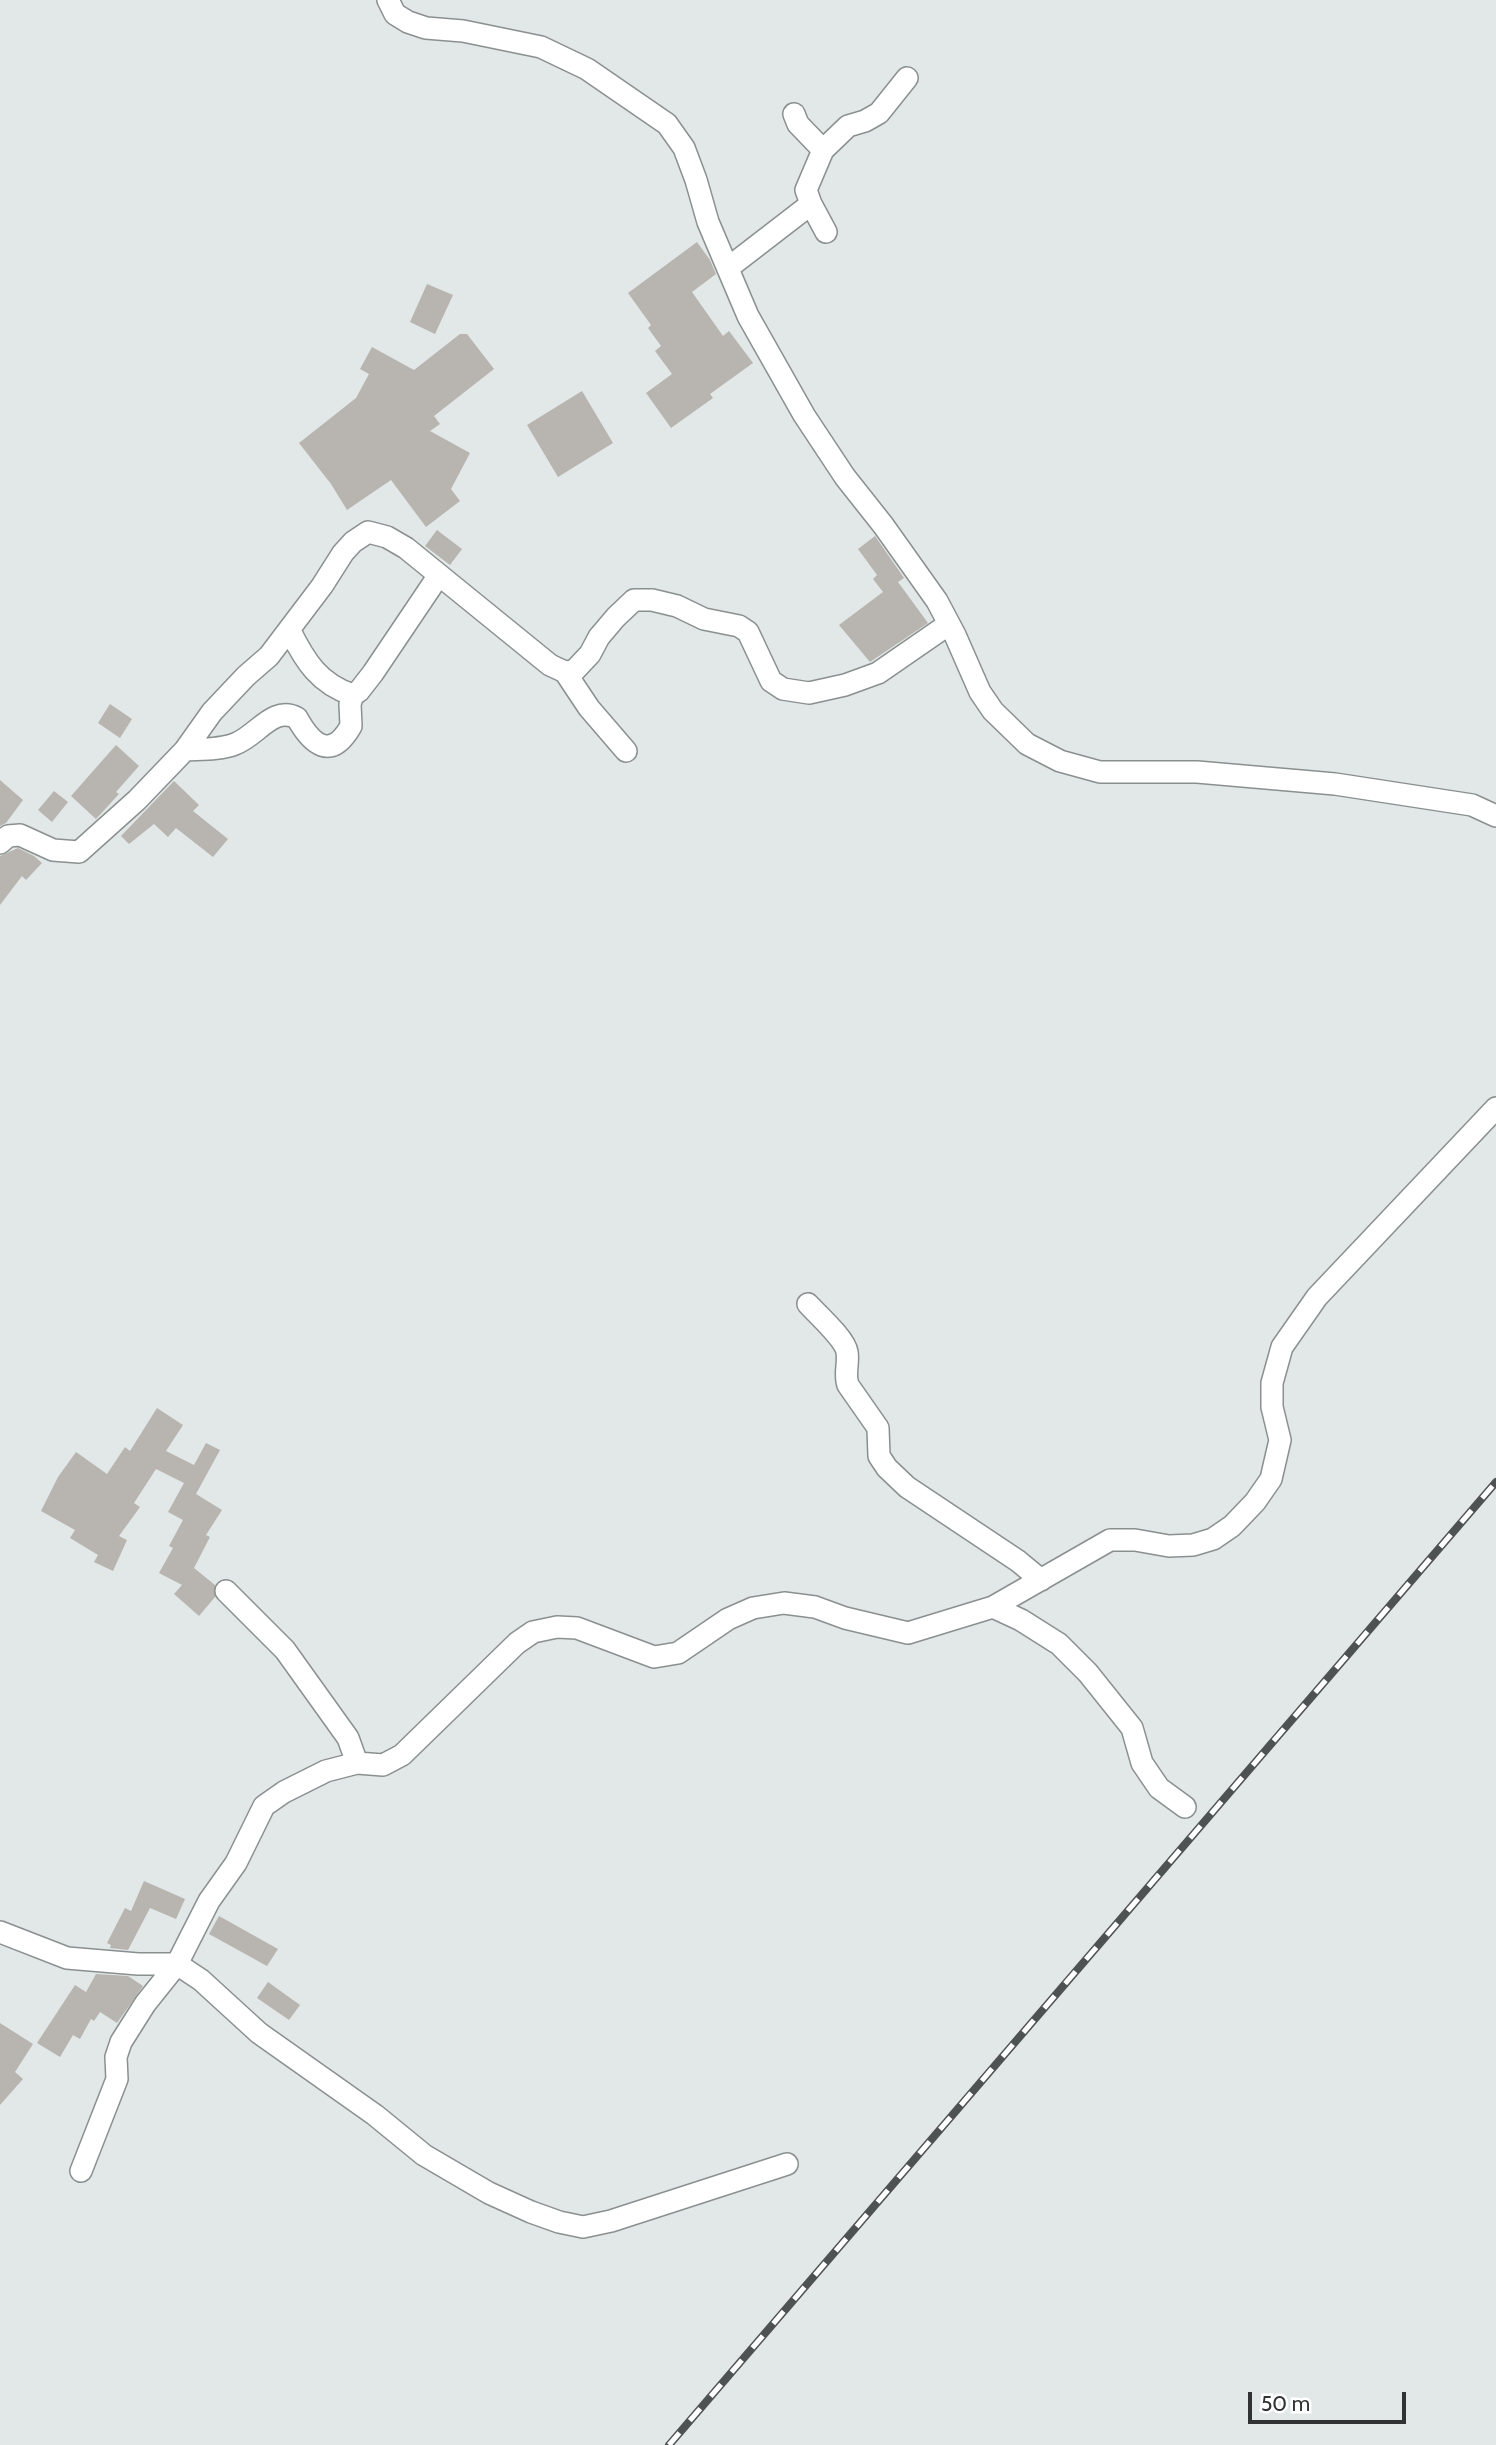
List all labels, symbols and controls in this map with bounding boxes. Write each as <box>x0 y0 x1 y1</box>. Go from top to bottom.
scale bar <box>1251 2378 1408 2422</box>
text: 50 m <box>1261 2391 1310 2416</box>

